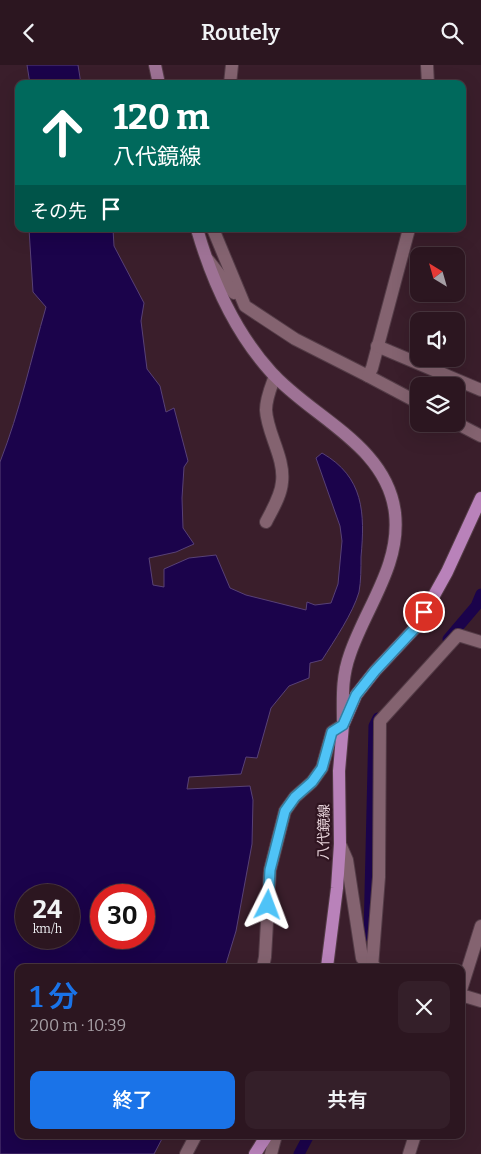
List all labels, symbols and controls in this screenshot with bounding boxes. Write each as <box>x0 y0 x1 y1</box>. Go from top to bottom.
icon: back <box>15 19 43 47</box>
text: Routely <box>201 19 280 46</box>
icon: search <box>438 19 466 47</box>
text: 120 m <box>113 96 210 138</box>
icon: ahead <box>30 100 95 165</box>
text: 八代鏡線 <box>113 143 201 170</box>
icon: arrive <box>97 195 125 223</box>
text: その先 <box>30 200 87 223</box>
north arrow <box>410 247 465 303</box>
map controls <box>410 247 465 432</box>
button: sound <box>410 312 465 367</box>
button: layers <box>410 377 465 432</box>
pin <box>403 591 445 633</box>
icon: arrive <box>410 598 438 626</box>
street label: 八代鏡線 <box>315 804 333 860</box>
position arrow <box>241 878 293 930</box>
speed limit sign: 30 <box>90 884 155 949</box>
text: 24 <box>33 895 62 925</box>
text: km/h <box>33 922 62 936</box>
text: 1 分 <box>30 979 78 1015</box>
button: close <box>398 981 450 1033</box>
text: 200 m · 10:39 <box>30 1016 126 1035</box>
button: 終了 <box>30 1071 235 1129</box>
button: 共有 <box>245 1071 450 1129</box>

